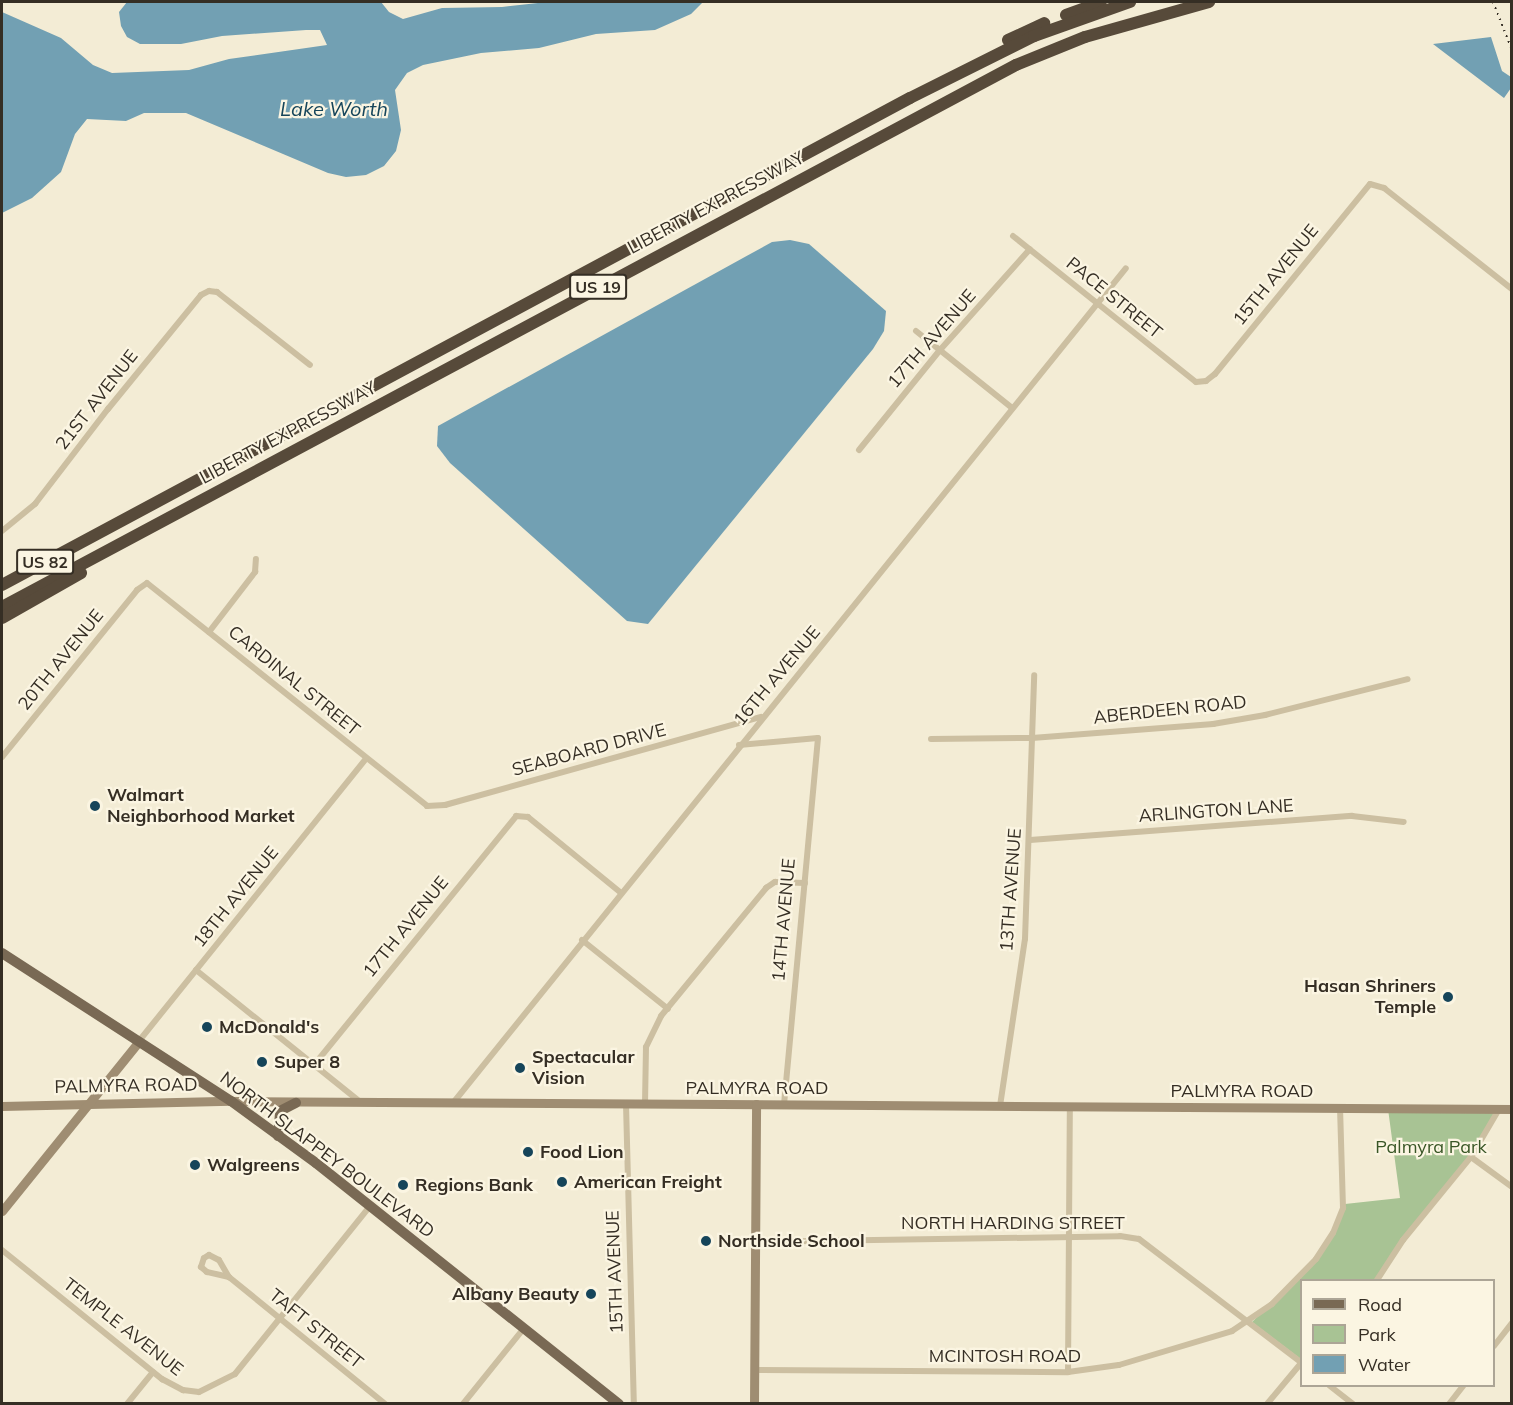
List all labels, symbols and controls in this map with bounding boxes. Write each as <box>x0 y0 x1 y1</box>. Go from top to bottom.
water label: Lake Worth <box>280 96 388 120</box>
street label: LIBERTY EXPRESSWAY <box>624 147 808 259</box>
street label: 15TH AVENUE <box>1229 220 1323 330</box>
street label: PACE STREET <box>1062 253 1166 343</box>
road number: US 19 <box>568 274 628 300</box>
street label: 17TH AVENUE <box>883 285 981 393</box>
street label: 21ST AVENUE <box>51 346 143 454</box>
street label: LIBERTY EXPRESSWAY <box>196 377 380 489</box>
road number: US 82 <box>15 549 75 575</box>
street label: 20TH AVENUE <box>14 605 108 715</box>
street label: CARDINAL STREET <box>224 621 364 741</box>
street label: 16TH AVENUE <box>729 622 825 730</box>
street label: ABERDEEN ROAD <box>1092 691 1248 729</box>
street label: SEABOARD DRIVE <box>510 719 668 781</box>
place label: Walmart Neighborhood Market <box>107 785 295 828</box>
street label: ARLINGTON LANE <box>1138 795 1294 827</box>
marker: Walmart Neighborhood Market <box>88 799 102 813</box>
street label: 13TH AVENUE <box>996 828 1026 952</box>
street label: 18TH AVENUE <box>189 842 283 952</box>
street label: 14TH AVENUE <box>768 858 800 982</box>
street label: 17TH AVENUE <box>359 872 453 982</box>
place label: Hasan Shriners Temple <box>1304 976 1436 1018</box>
marker: Hasan Shriners Temple <box>1441 990 1455 1004</box>
place label: McDonald's <box>219 1016 319 1038</box>
marker: McDonald's <box>200 1020 214 1034</box>
place label: Spectacular Vision <box>532 1047 634 1090</box>
place label: Super 8 <box>274 1051 340 1073</box>
marker: Super 8 <box>255 1055 269 1069</box>
marker: Spectacular Vision <box>513 1061 527 1075</box>
street label: NORTH SLAPPEY BOULEVARD <box>216 1067 438 1243</box>
street label: PALMYRA ROAD <box>54 1074 198 1098</box>
street label: PALMYRA ROAD <box>686 1077 828 1099</box>
street label: PALMYRA ROAD <box>1171 1080 1313 1102</box>
park label: Palmyra Park <box>1375 1136 1487 1158</box>
place label: Food Lion <box>540 1141 624 1163</box>
marker: Food Lion <box>521 1145 535 1159</box>
place label: Walgreens <box>207 1154 300 1176</box>
marker: Walgreens <box>188 1158 202 1172</box>
place label: American Freight <box>574 1171 722 1193</box>
place label: Regions Bank <box>415 1174 533 1196</box>
marker: American Freight <box>555 1175 569 1189</box>
marker: Regions Bank <box>396 1178 410 1192</box>
street label: 15TH AVENUE <box>602 1210 628 1334</box>
street label: NORTH HARDING STREET <box>901 1212 1125 1234</box>
place label: Northside School <box>718 1230 865 1252</box>
marker: Northside School <box>699 1234 713 1248</box>
street label: TEMPLE AVENUE <box>59 1273 187 1381</box>
legend <box>1300 1279 1495 1387</box>
place label: Albany Beauty <box>452 1283 579 1305</box>
street label: TAFT STREET <box>265 1285 367 1373</box>
marker: Albany Beauty <box>584 1287 598 1301</box>
text: Road <box>1358 1293 1402 1316</box>
text: Park <box>1358 1323 1396 1346</box>
street label: MCINTOSH ROAD <box>929 1345 1081 1367</box>
text: Water <box>1358 1353 1410 1376</box>

